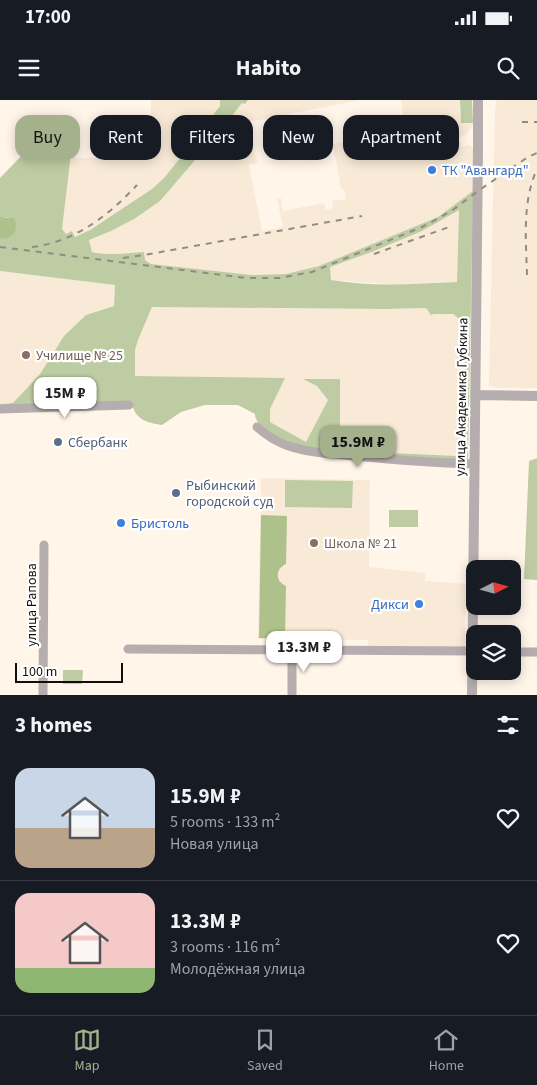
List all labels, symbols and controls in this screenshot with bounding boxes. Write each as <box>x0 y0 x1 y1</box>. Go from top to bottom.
text: 17:00 <box>25 4 71 31</box>
text: Habito <box>236 52 301 84</box>
icon: menu <box>15 54 43 82</box>
icon: search <box>494 54 522 82</box>
chip: Buy <box>15 115 80 160</box>
chip: Rent <box>90 115 161 160</box>
chip: Filters <box>171 115 253 160</box>
chip: New <box>263 115 333 160</box>
chip: Apartment <box>343 115 459 160</box>
place label: ТК "Авангард" <box>442 161 529 181</box>
marker: ТК "Авангард" <box>426 164 438 176</box>
street label: улица Академика Губкина <box>451 317 473 477</box>
place label: Училище № 25 <box>36 346 123 366</box>
marker: Училище № 25 <box>20 349 32 361</box>
pin: 15M ₽ <box>30 376 100 419</box>
text: 15M ₽ <box>45 382 85 404</box>
pin: 15.9M ₽ <box>312 426 404 468</box>
text: 15.9M ₽ <box>331 431 385 453</box>
place label: Сбербанк <box>68 433 127 453</box>
marker: Сбербанк <box>52 436 64 448</box>
place label: Рыбинский городской суд <box>186 476 274 512</box>
marker: Рыбинский городской суд <box>170 487 182 499</box>
place label: Бристоль <box>131 514 189 534</box>
marker: Бристоль <box>115 517 127 529</box>
place label: Школа № 21 <box>324 534 397 554</box>
marker: Школа № 21 <box>308 537 320 549</box>
north arrow <box>466 560 521 615</box>
map controls <box>466 560 521 680</box>
street label: улица Рапова <box>22 563 42 647</box>
place label: Дикси <box>371 595 409 615</box>
marker: Дикси <box>413 598 425 610</box>
button: layers <box>466 625 521 680</box>
pin: 13.3M ₽ <box>258 630 350 673</box>
text: 13.3M ₽ <box>277 636 331 658</box>
scale bar <box>15 660 122 683</box>
text: 100 m <box>22 662 57 682</box>
text: 3 homes <box>15 710 92 740</box>
icon: filters <box>494 711 522 739</box>
text: 15.9M ₽ <box>170 781 241 811</box>
icon: home <box>55 788 115 848</box>
icon: heart <box>494 804 522 832</box>
text: 5 rooms · 133 m² <box>170 811 280 833</box>
text: Новая улица <box>170 833 259 855</box>
text: 13.3M ₽ <box>170 906 241 936</box>
icon: home <box>55 913 115 973</box>
icon: heart <box>494 929 522 957</box>
text: 3 rooms · 116 m² <box>170 936 280 958</box>
text: Молодёжная улица <box>170 958 305 980</box>
tab: Map <box>73 1026 101 1076</box>
tab: Saved <box>247 1026 283 1076</box>
tab: Home <box>429 1026 464 1076</box>

